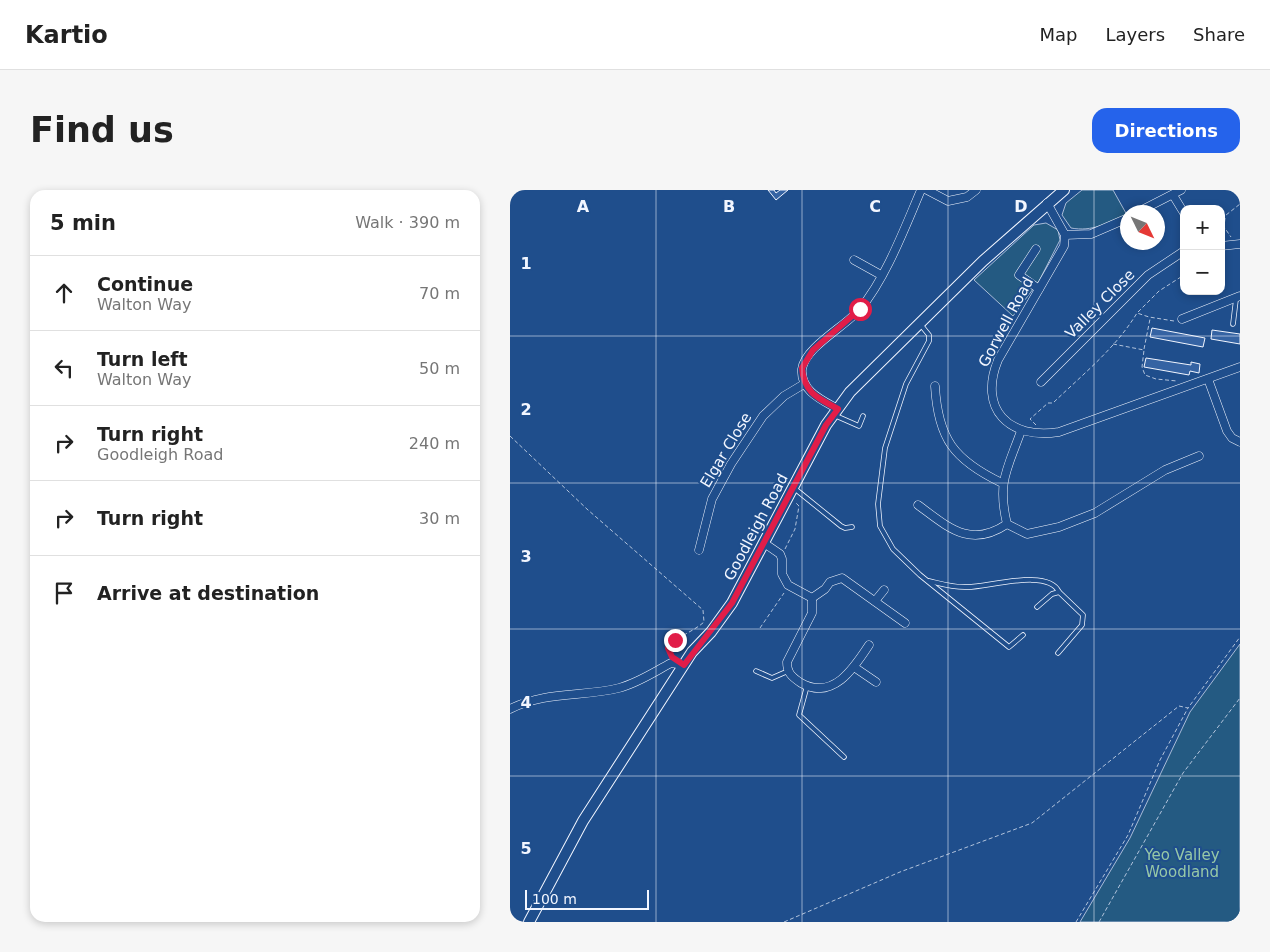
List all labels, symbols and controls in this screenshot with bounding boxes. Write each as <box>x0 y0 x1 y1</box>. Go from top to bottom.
text: Kartio <box>25 21 108 49</box>
text: Map <box>1039 24 1077 45</box>
text: Layers <box>1105 24 1165 45</box>
text: Share <box>1193 24 1245 45</box>
button: Directions <box>1092 108 1240 153</box>
text: Find us <box>30 110 174 150</box>
text: A <box>577 197 590 216</box>
text: B <box>723 197 735 216</box>
text: C <box>869 197 881 216</box>
text: D <box>1014 197 1028 216</box>
north arrow <box>1120 205 1165 250</box>
map controls <box>1180 205 1225 295</box>
button: + <box>1180 205 1225 250</box>
text: 5 min <box>50 211 116 235</box>
text: Walk · 390 m <box>355 213 460 232</box>
button: − <box>1180 250 1225 295</box>
text: 1 <box>520 254 532 273</box>
street label: Valley Close <box>1062 266 1138 342</box>
text: Continue <box>97 273 193 295</box>
street label: Gorwell Road <box>975 274 1037 370</box>
icon: ahead <box>50 279 78 307</box>
text: 70 m <box>419 284 460 303</box>
text: Walton Way <box>97 295 191 314</box>
route start <box>849 298 872 321</box>
text: Turn left <box>97 348 188 370</box>
icon: left <box>50 354 78 382</box>
text: 50 m <box>419 359 460 378</box>
text: Walton Way <box>97 370 191 389</box>
text: 2 <box>520 400 532 419</box>
street label: Elgar Close <box>697 409 755 491</box>
text: Turn right <box>97 423 203 445</box>
icon: right <box>50 429 78 457</box>
text: 240 m <box>409 434 460 453</box>
text: Goodleigh Road <box>97 445 223 464</box>
street label: Goodleigh Road <box>720 470 792 584</box>
icon: right <box>50 504 78 532</box>
text: Turn right <box>97 507 203 529</box>
text: 30 m <box>419 509 460 528</box>
text: 3 <box>520 547 532 566</box>
icon: arrive <box>50 579 78 607</box>
text: Arrive at destination <box>97 582 319 604</box>
route end <box>664 629 687 652</box>
text: 4 <box>520 693 532 712</box>
text: 5 <box>520 839 532 858</box>
park label: Yeo Valley Woodland <box>1143 846 1220 881</box>
scale bar <box>525 887 649 910</box>
text: 100 m <box>532 891 577 907</box>

